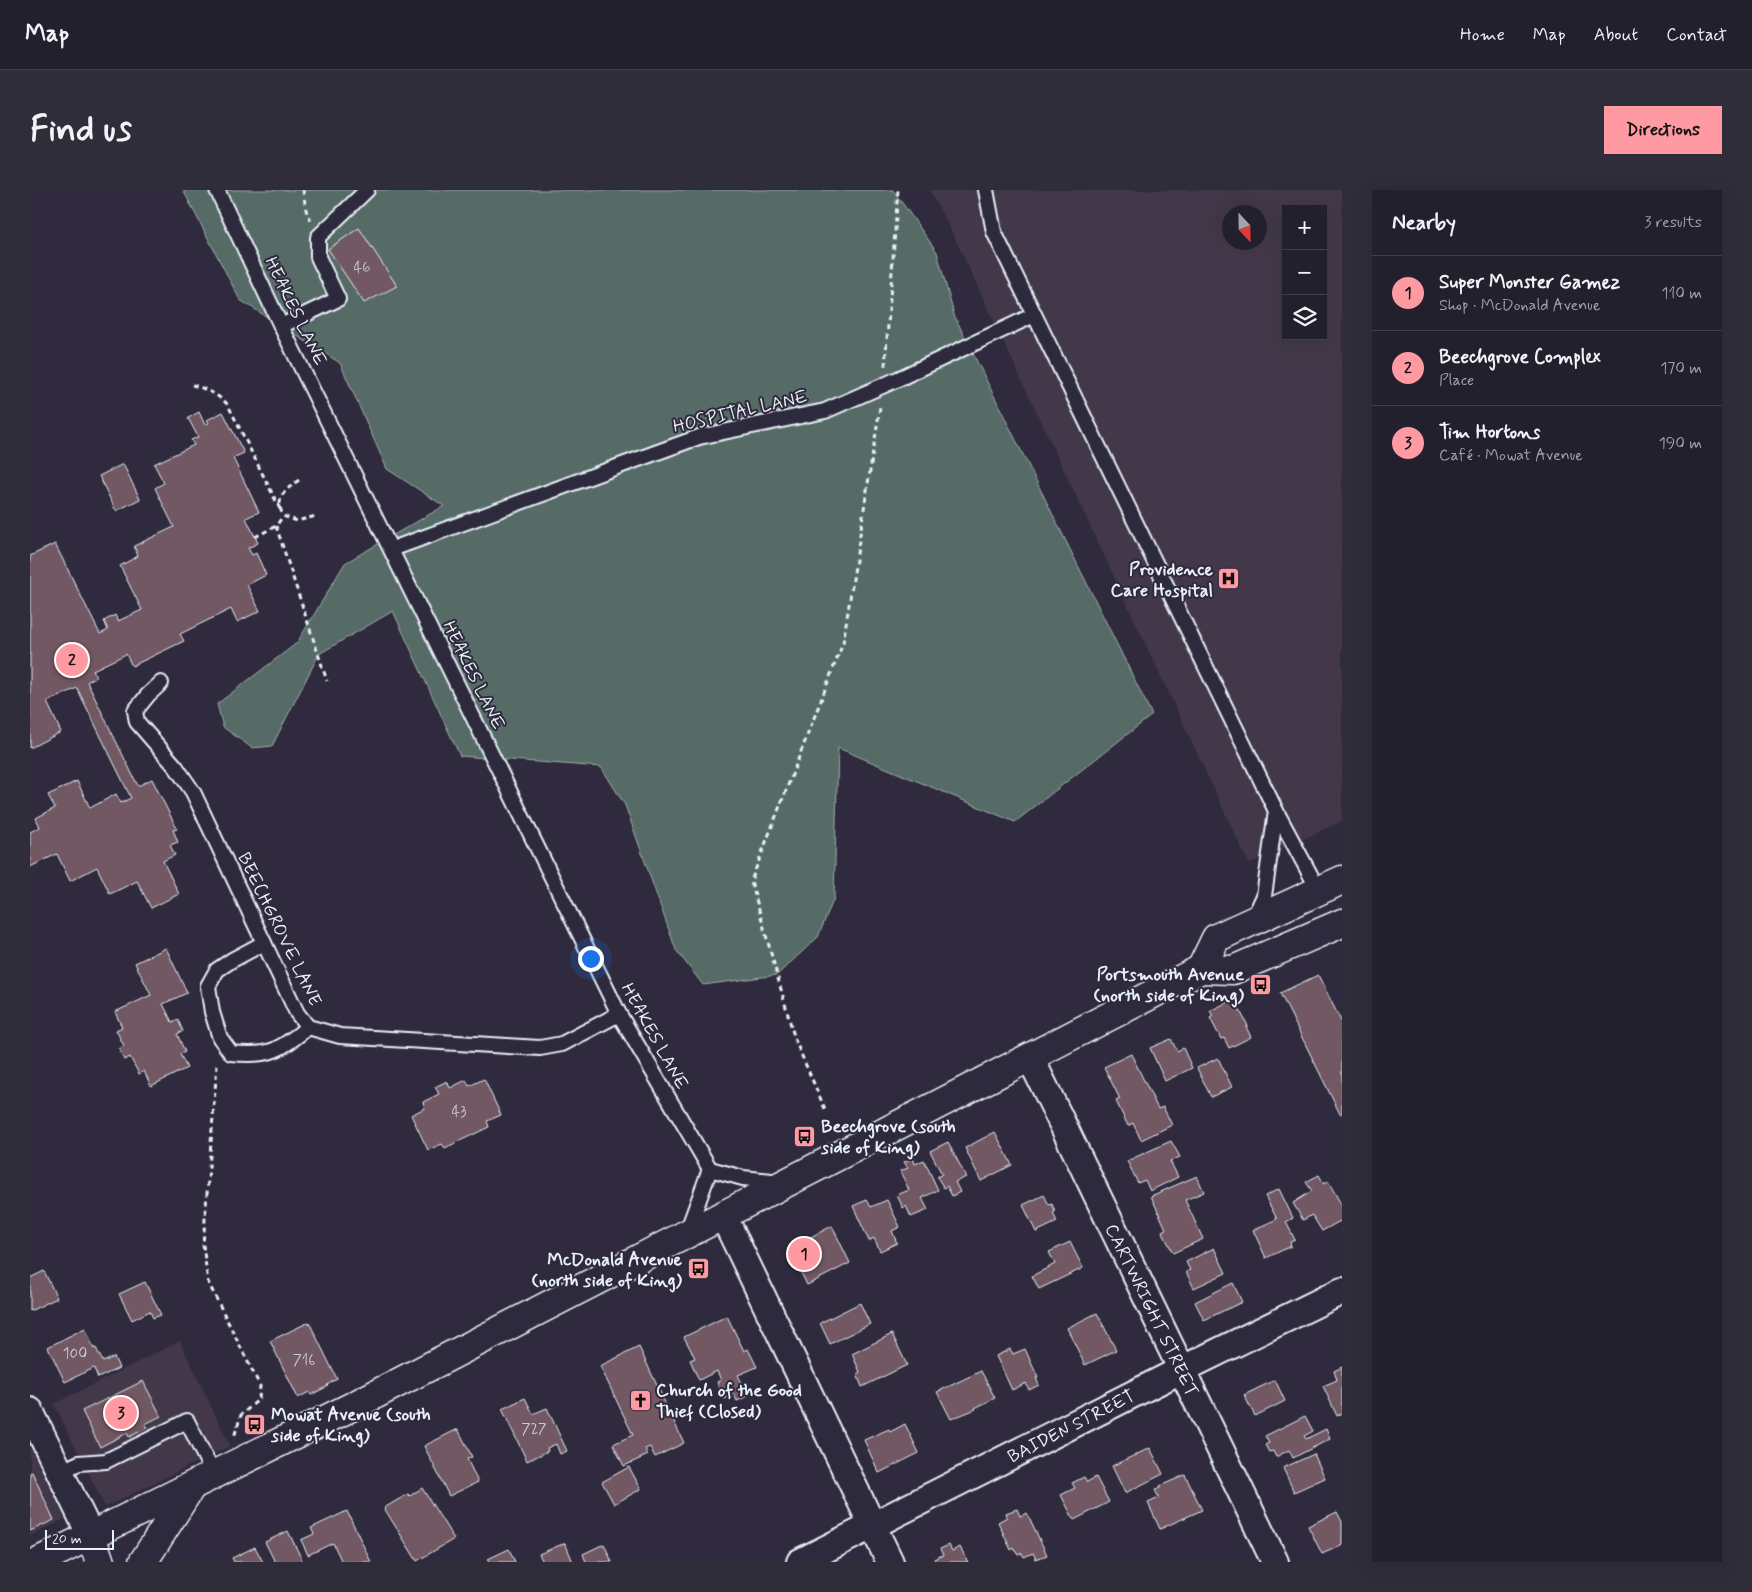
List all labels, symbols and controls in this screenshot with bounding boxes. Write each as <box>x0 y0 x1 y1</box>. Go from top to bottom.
text: Map <box>25 19 69 50</box>
text: Home <box>1460 23 1505 47</box>
text: Map <box>1533 23 1566 47</box>
text: About <box>1594 23 1638 47</box>
text: Contact <box>1666 23 1727 47</box>
button: Directions <box>1604 106 1722 154</box>
text: Find us <box>30 107 132 153</box>
north arrow <box>1222 205 1267 250</box>
map controls <box>1282 205 1327 340</box>
button: + <box>1282 205 1327 250</box>
text: Nearby <box>1392 209 1456 237</box>
text: 3 results <box>1644 212 1702 233</box>
button: − <box>1282 250 1327 295</box>
street label: HEAKES LANE <box>258 253 332 370</box>
house number: 46 <box>353 258 371 278</box>
text: Super Monster Gamez <box>1439 270 1620 295</box>
text: 1 <box>1404 283 1412 304</box>
text: 110 m <box>1661 283 1702 304</box>
button: layers <box>1282 295 1327 340</box>
text: Shop · McDonald Avenue <box>1439 295 1600 316</box>
text: Beechgrove Complex <box>1439 345 1601 370</box>
text: 2 <box>1404 358 1412 379</box>
text: 170 m <box>1660 358 1702 379</box>
text: Place <box>1439 370 1474 391</box>
street label: HOSPITAL LANE <box>671 385 810 439</box>
text: Tim Hortons <box>1439 420 1540 445</box>
text: 3 <box>1404 433 1412 454</box>
text: 190 m <box>1659 433 1702 454</box>
text: Café · Mowat Avenue <box>1439 445 1583 466</box>
place label: Providence Care Hospital <box>1111 558 1214 603</box>
hospital icon: Providence Care Hospital <box>1217 567 1241 591</box>
street label: HEAKES LANE <box>436 617 510 734</box>
pin: 2 <box>56 641 88 679</box>
street label: BEECHGROVE LANE <box>231 849 327 1010</box>
your location <box>578 946 604 972</box>
place label: Portsmouth Avenue (north side of King) <box>1093 963 1245 1008</box>
bus stop icon: Portsmouth Avenue (north side of King) <box>1248 972 1272 996</box>
street label: HEAKES LANE <box>615 979 693 1094</box>
house number: 43 <box>451 1102 467 1122</box>
place label: Beechgrove (south side of King) <box>820 1115 956 1160</box>
bus stop icon: Beechgrove (south side of King) <box>793 1124 817 1148</box>
street label: CARTWRIGHT STREET <box>1099 1220 1203 1401</box>
pin: 1 <box>788 1235 820 1273</box>
place label: McDonald Avenue (north side of King) <box>531 1248 683 1293</box>
bus stop icon: McDonald Avenue (north side of King) <box>686 1257 710 1281</box>
house number: 100 <box>63 1344 87 1364</box>
house number: 716 <box>293 1351 315 1371</box>
place label: Church of the Good Thief (Closed) <box>656 1379 802 1424</box>
street label: BAIDEN STREET <box>1004 1384 1139 1469</box>
church icon: Church of the Good Thief (Closed) <box>628 1388 652 1412</box>
pin: 3 <box>105 1394 137 1432</box>
place label: Mowat Avenue (south side of King) <box>270 1403 431 1448</box>
bus stop icon: Mowat Avenue (south side of King) <box>243 1412 267 1436</box>
house number: 727 <box>521 1420 547 1440</box>
scale bar <box>45 1527 114 1550</box>
text: 20 m <box>52 1530 82 1548</box>

